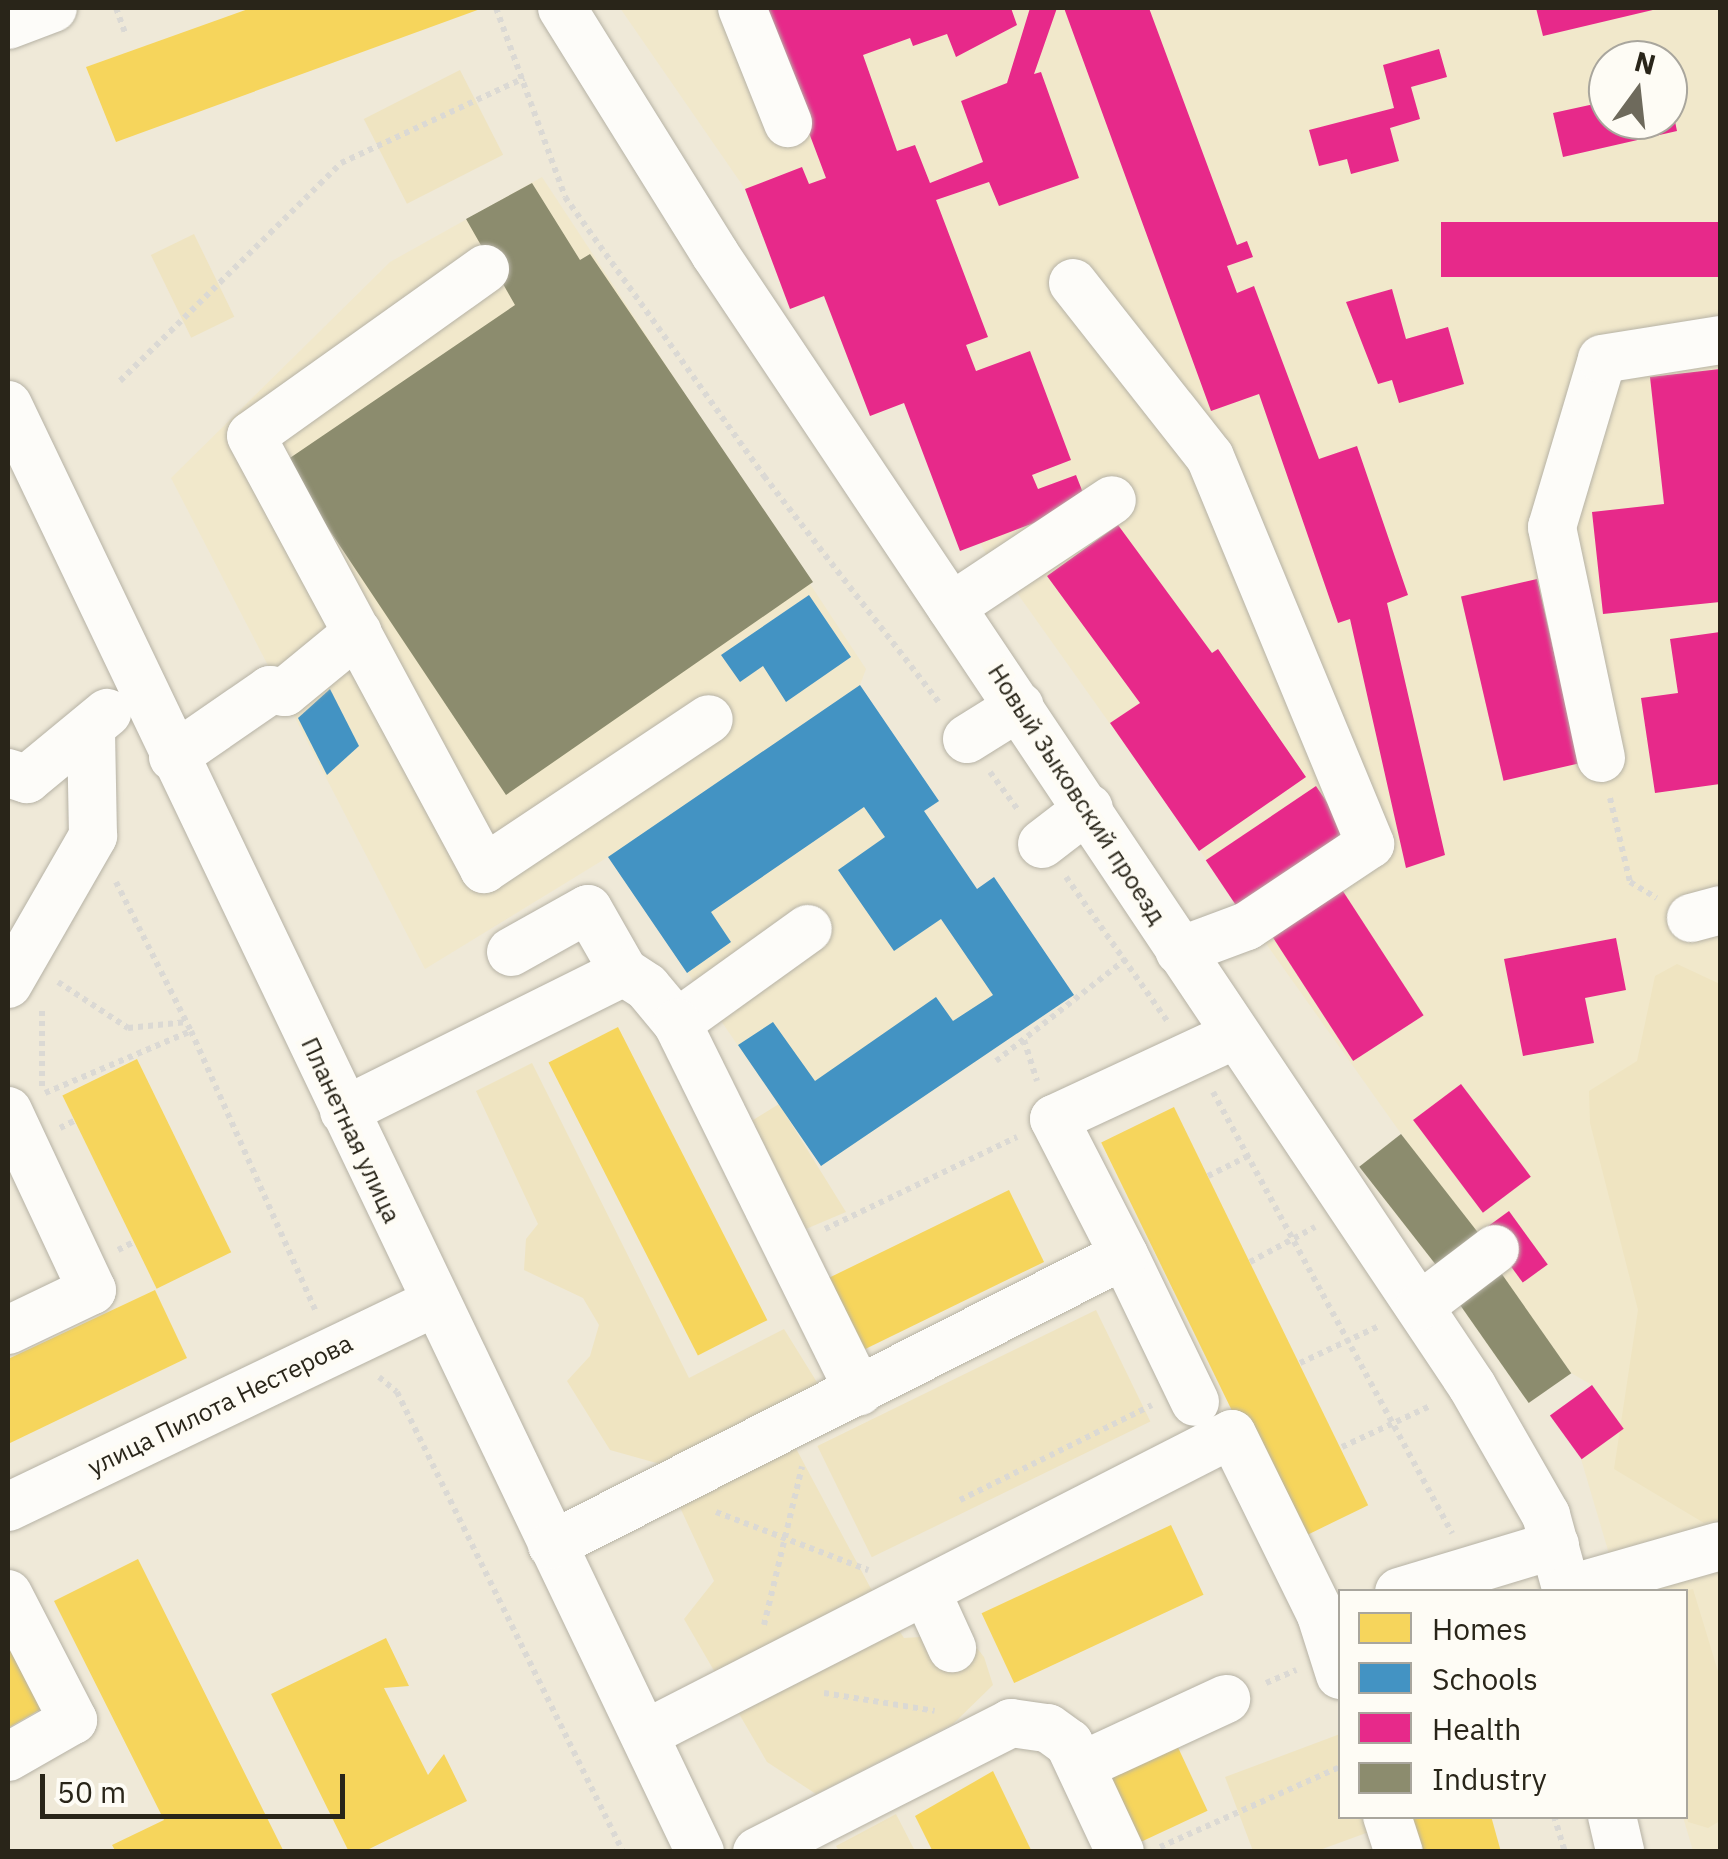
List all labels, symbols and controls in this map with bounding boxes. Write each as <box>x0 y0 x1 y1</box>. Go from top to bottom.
north arrow <box>1588 40 1688 140</box>
text: N <box>1631 42 1660 83</box>
street label: Новый Зыковский проезд <box>982 658 1172 930</box>
street label: Планетная улица <box>295 1032 407 1228</box>
street label: улица Пилота Нестерова <box>83 1328 357 1482</box>
legend <box>1338 1589 1688 1819</box>
text: Homes <box>1432 1609 1527 1648</box>
text: Schools <box>1432 1659 1538 1698</box>
text: Health <box>1432 1709 1521 1748</box>
scale bar <box>45 1754 350 1816</box>
text: Industry <box>1432 1759 1547 1798</box>
text: 50 m <box>57 1772 126 1811</box>

